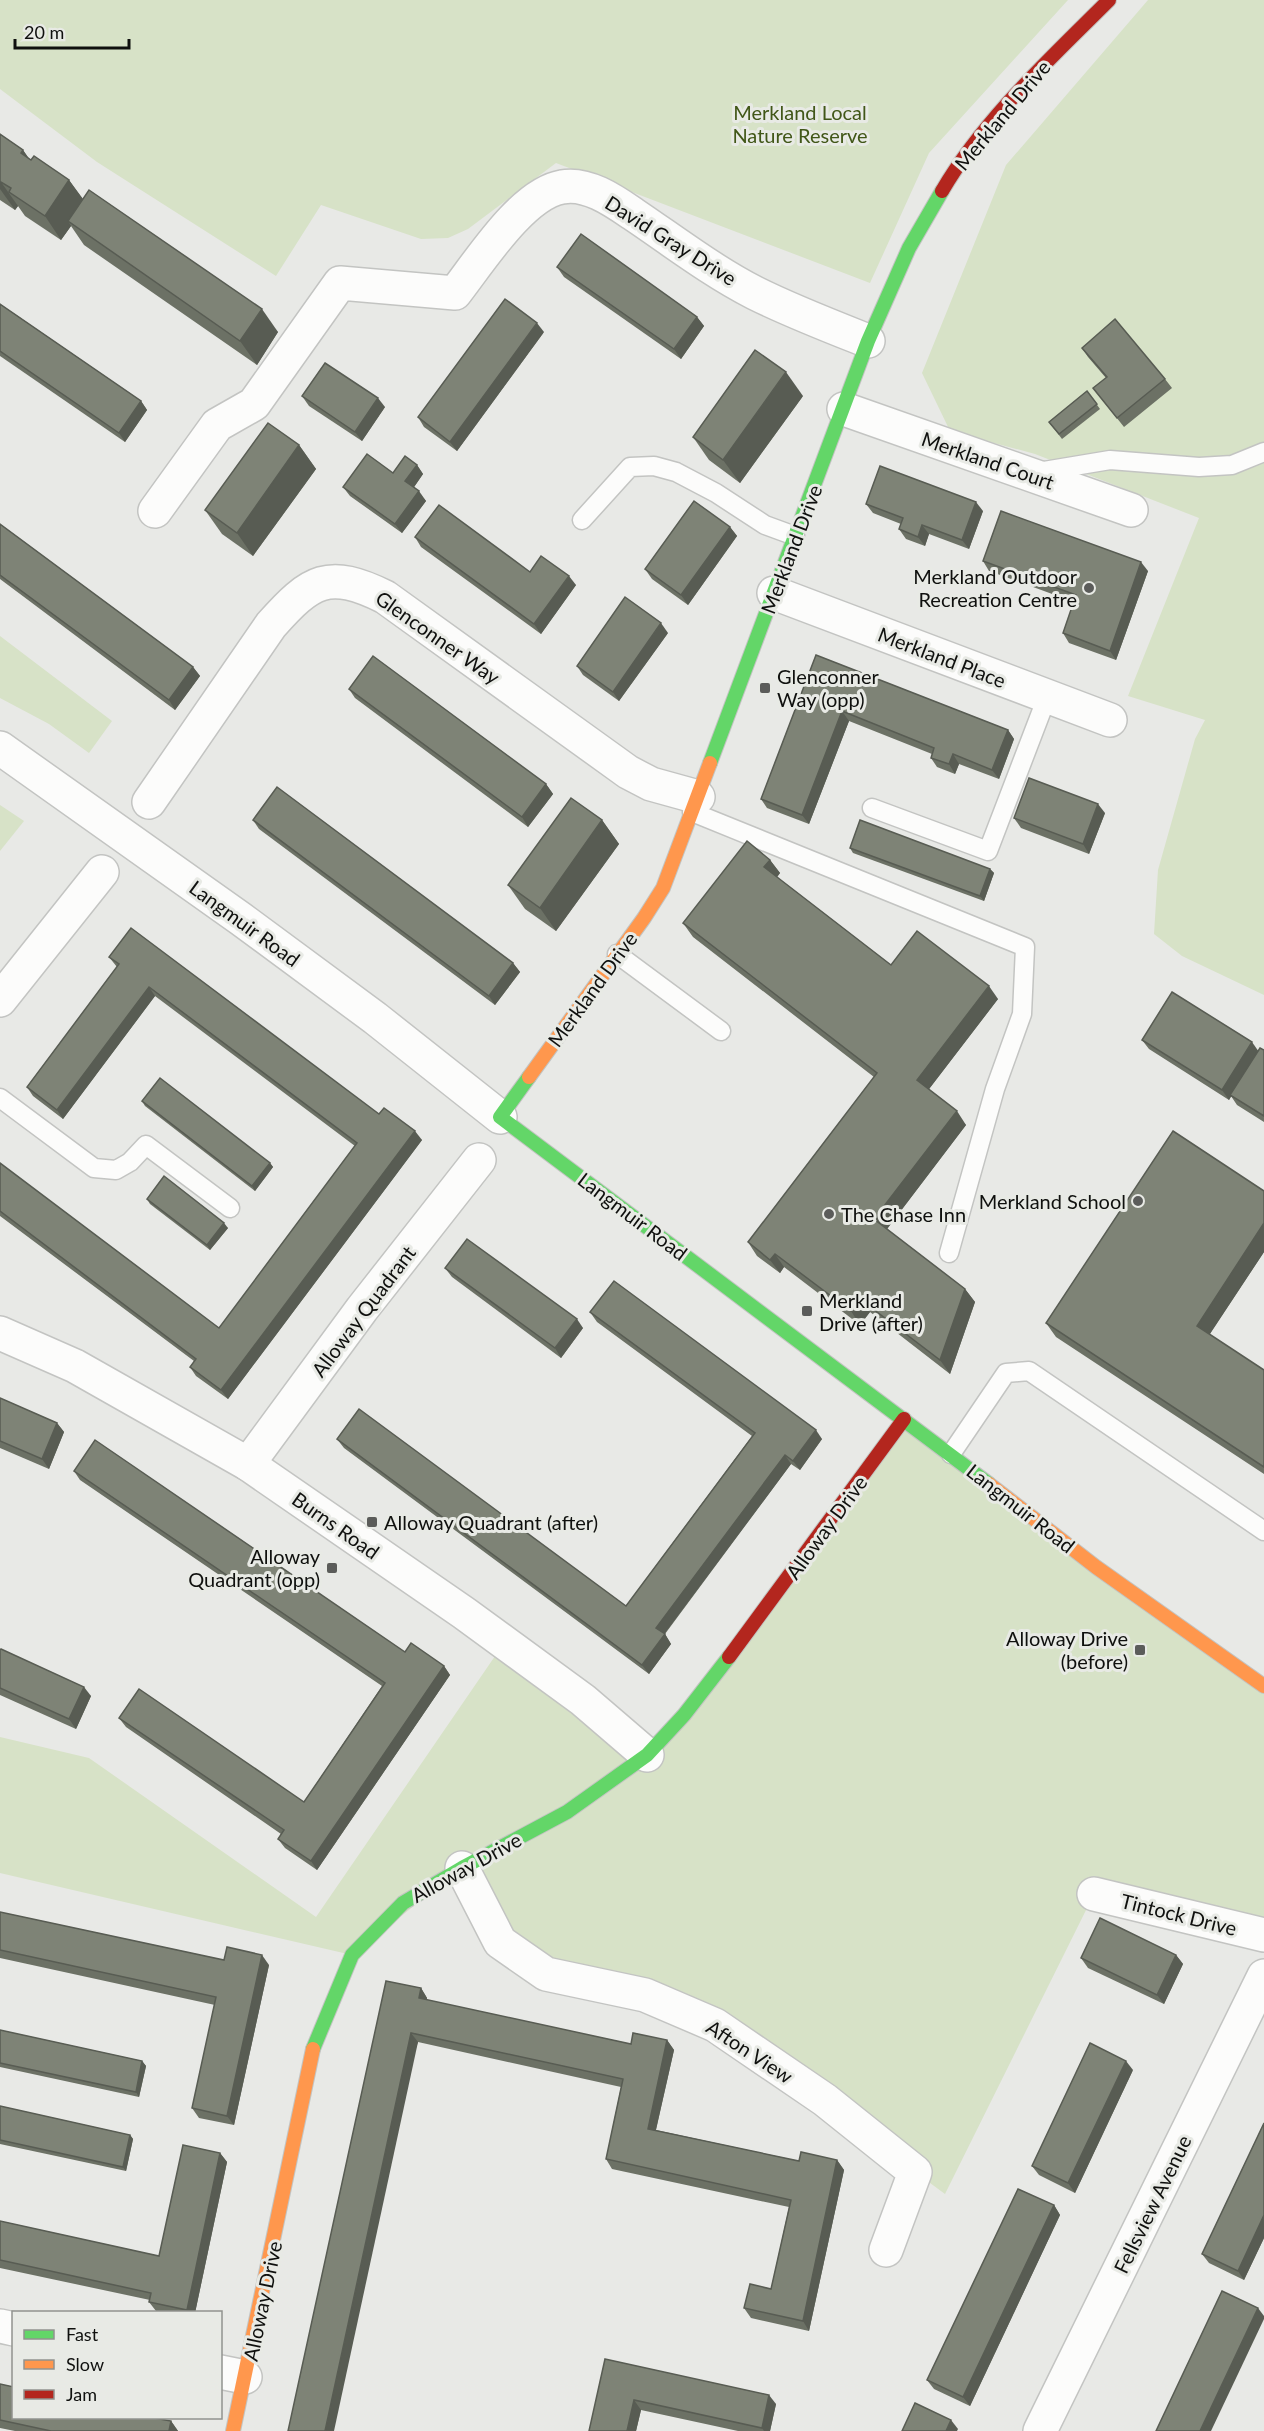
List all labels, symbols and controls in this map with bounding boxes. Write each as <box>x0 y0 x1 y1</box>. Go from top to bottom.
scale bar <box>15 12 129 50</box>
text: 20 m <box>24 21 64 43</box>
street label: Merkland Drive <box>949 55 1055 175</box>
park label: Merkland Local Nature Reserve <box>732 100 868 147</box>
street label: David Gray Drive <box>601 190 741 290</box>
street label: Merkland Court <box>919 426 1057 494</box>
street label: Merkland Drive <box>755 481 827 617</box>
place label: Merkland Outdoor Recreation Centre <box>913 564 1078 611</box>
marker: Merkland Outdoor Recreation Centre <box>1082 581 1096 595</box>
street label: Glenconner Way <box>371 585 505 689</box>
street label: Merkland Place <box>875 622 1009 692</box>
place label: Glenconner Way (opp) <box>777 664 880 711</box>
marker: Glenconner Way (opp) <box>758 681 772 695</box>
street label: Langmuir Road <box>185 875 305 971</box>
street label: Merkland Drive <box>542 927 642 1051</box>
street label: Langmuir Road <box>574 1167 692 1265</box>
place label: Merkland School <box>979 1189 1126 1213</box>
marker: Merkland School <box>1131 1194 1145 1208</box>
place label: The Chase Inn <box>841 1202 966 1226</box>
marker: The Chase Inn <box>822 1207 836 1221</box>
street label: Alloway Quadrant <box>306 1241 420 1381</box>
place label: Merkland Drive (after) <box>819 1288 923 1335</box>
marker: Merkland Drive (after) <box>800 1304 814 1318</box>
street label: Langmuir Road <box>962 1458 1080 1558</box>
street label: Alloway Drive <box>780 1471 872 1583</box>
street label: Burns Road <box>288 1486 384 1564</box>
place label: Alloway Quadrant (after) <box>384 1510 598 1534</box>
marker: Alloway Quadrant (after) <box>365 1515 379 1529</box>
place label: Alloway Quadrant (opp) <box>188 1544 321 1591</box>
marker: Alloway Quadrant (opp) <box>325 1561 339 1575</box>
place label: Alloway Drive (before) <box>1006 1626 1128 1673</box>
marker: Alloway Drive (before) <box>1133 1643 1147 1657</box>
street label: Alloway Drive <box>407 1827 525 1907</box>
street label: Tintock Drive <box>1119 1888 1239 1940</box>
street label: Afton View <box>702 2014 798 2088</box>
street label: Fellsview Avenue <box>1108 2131 1196 2277</box>
street label: Alloway Drive <box>238 2239 286 2363</box>
legend <box>12 2311 222 2419</box>
text: Fast <box>66 2323 99 2345</box>
text: Slow <box>66 2353 104 2375</box>
text: Jam <box>66 2383 97 2405</box>

